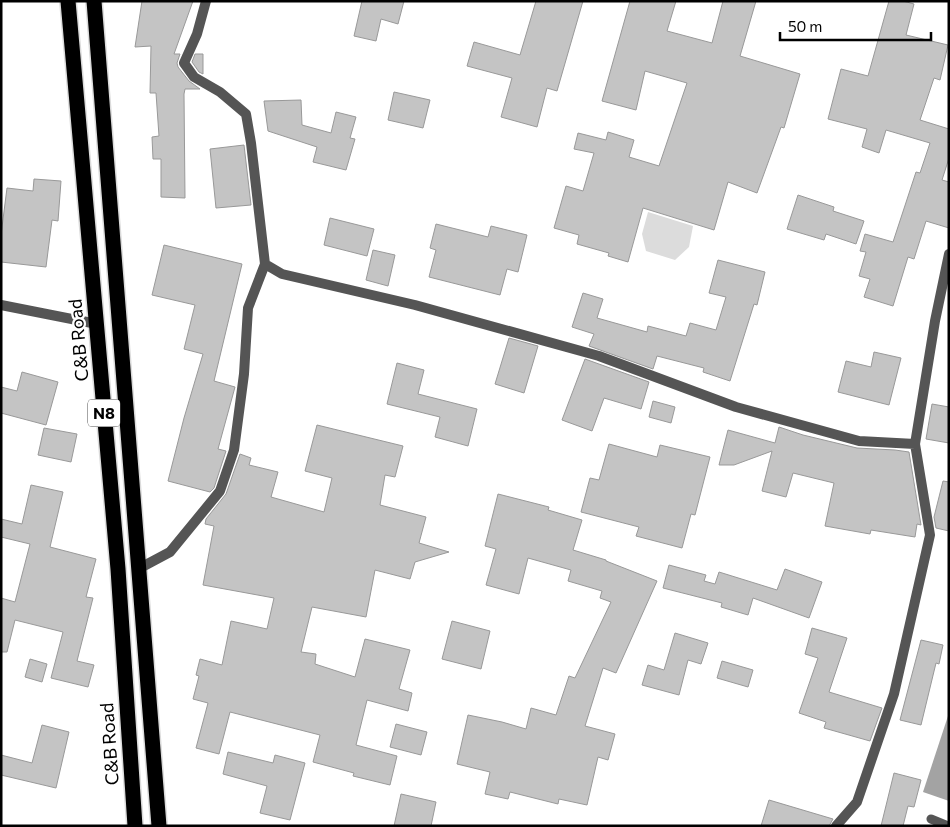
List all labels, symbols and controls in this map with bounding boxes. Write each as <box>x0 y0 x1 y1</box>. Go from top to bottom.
scale bar <box>780 10 931 42</box>
text: 50 m <box>788 17 822 35</box>
street label: C&B Road <box>63 298 93 382</box>
road number: N8 <box>88 399 120 426</box>
street label: C&B Road <box>95 702 123 786</box>

